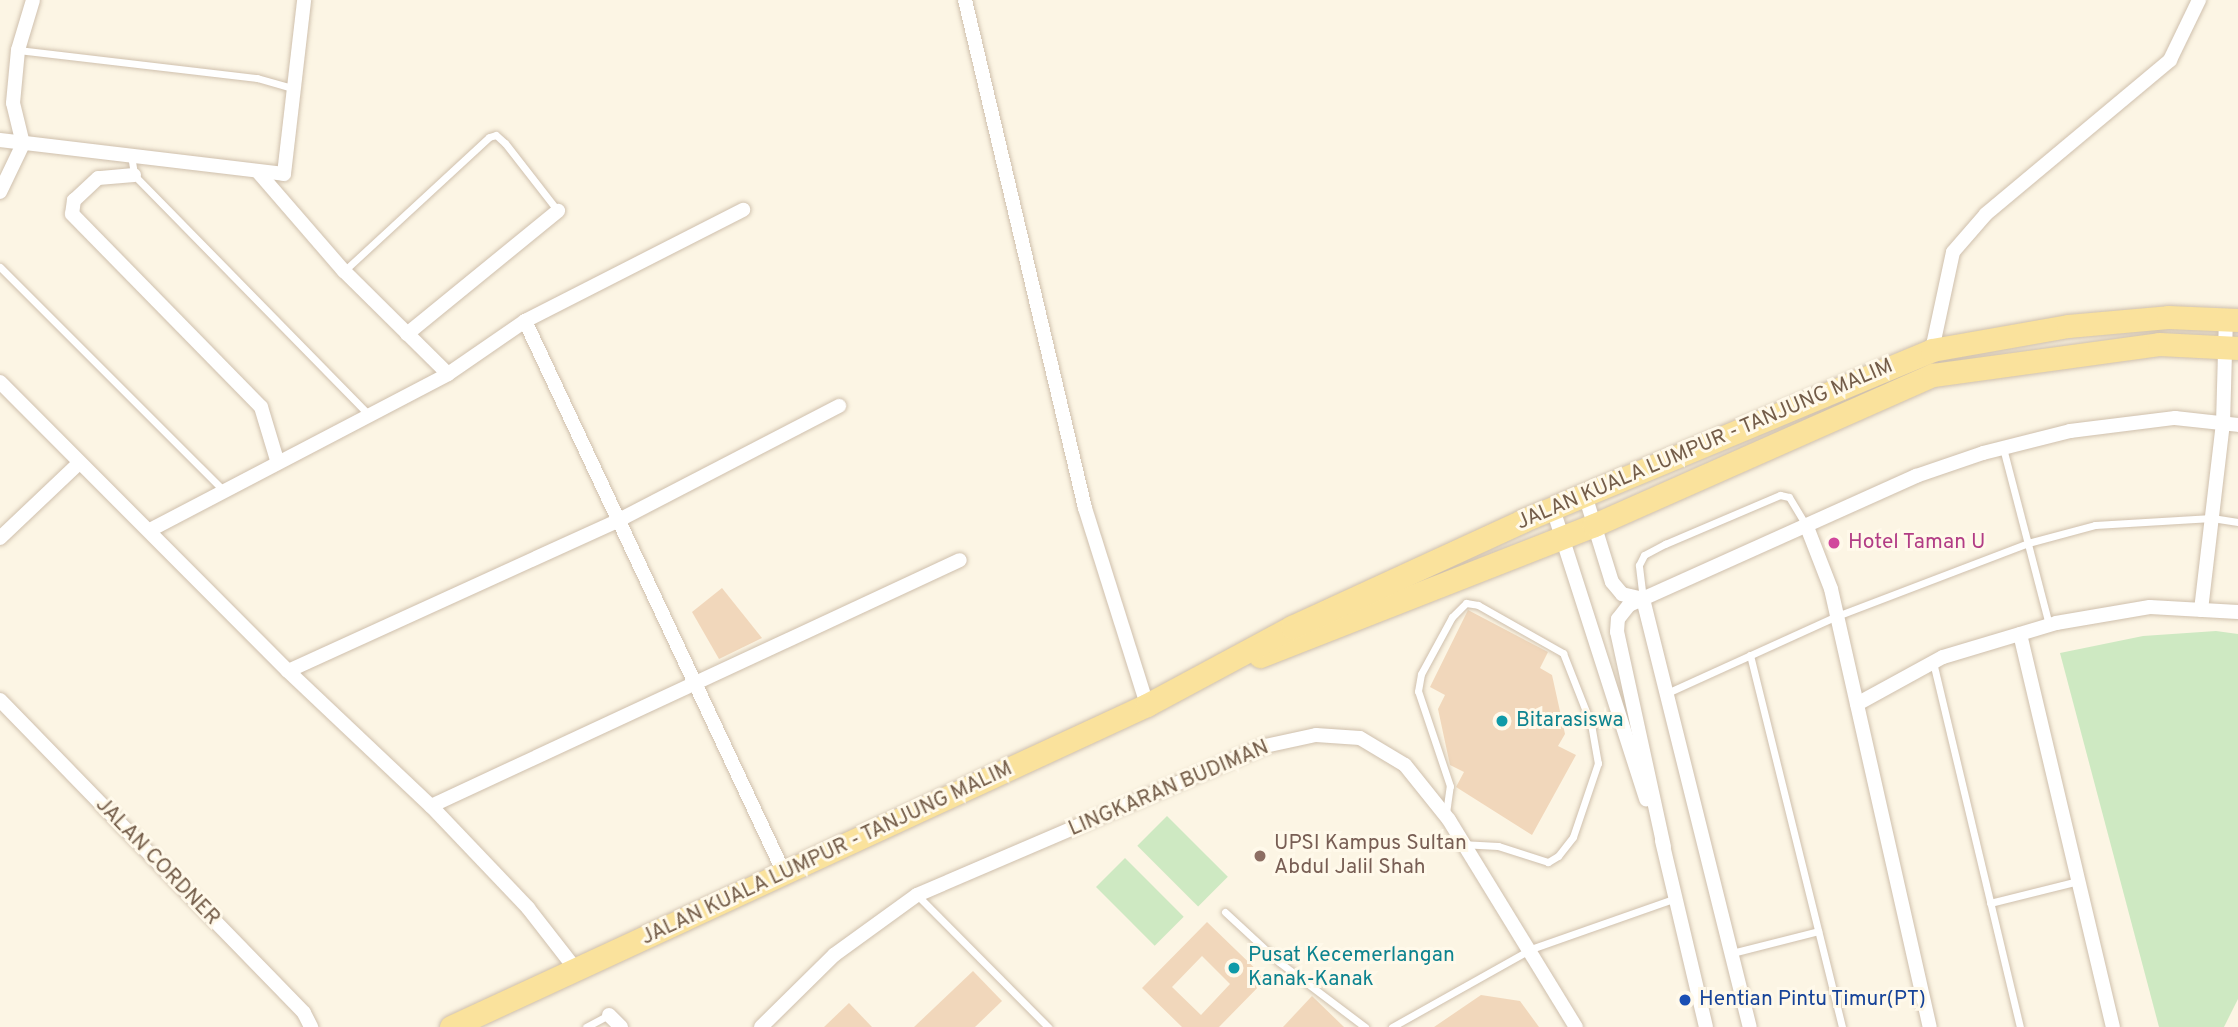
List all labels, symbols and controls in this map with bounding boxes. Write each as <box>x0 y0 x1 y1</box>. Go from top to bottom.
street label: JALAN KUALA LUMPUR - TANJUNG MALIM <box>1512 354 1898 536</box>
place label: Hotel Taman U <box>1848 530 1986 556</box>
marker: Hotel Taman U <box>1826 535 1842 551</box>
place label: Bitarasiswa <box>1516 708 1624 734</box>
marker: Bitarasiswa <box>1494 713 1510 729</box>
street label: LINGKARAN BUDIMAN <box>1065 735 1273 843</box>
street label: JALAN KUALA LUMPUR - TANJUNG MALIM <box>637 756 1017 952</box>
street label: JALAN CORDNER <box>90 793 224 931</box>
place label: UPSI Kampus Sultan Abdul Jalil Shah <box>1274 831 1467 881</box>
marker: UPSI Kampus Sultan Abdul Jalil Shah <box>1252 848 1268 864</box>
place label: Pusat Kecemerlangan Kanak-Kanak <box>1248 943 1455 993</box>
marker: Pusat Kecemerlangan Kanak-Kanak <box>1226 960 1242 976</box>
place label: Hentian Pintu Timur(PT) <box>1699 987 1927 1013</box>
marker: Hentian Pintu Timur(PT) <box>1677 992 1693 1008</box>

